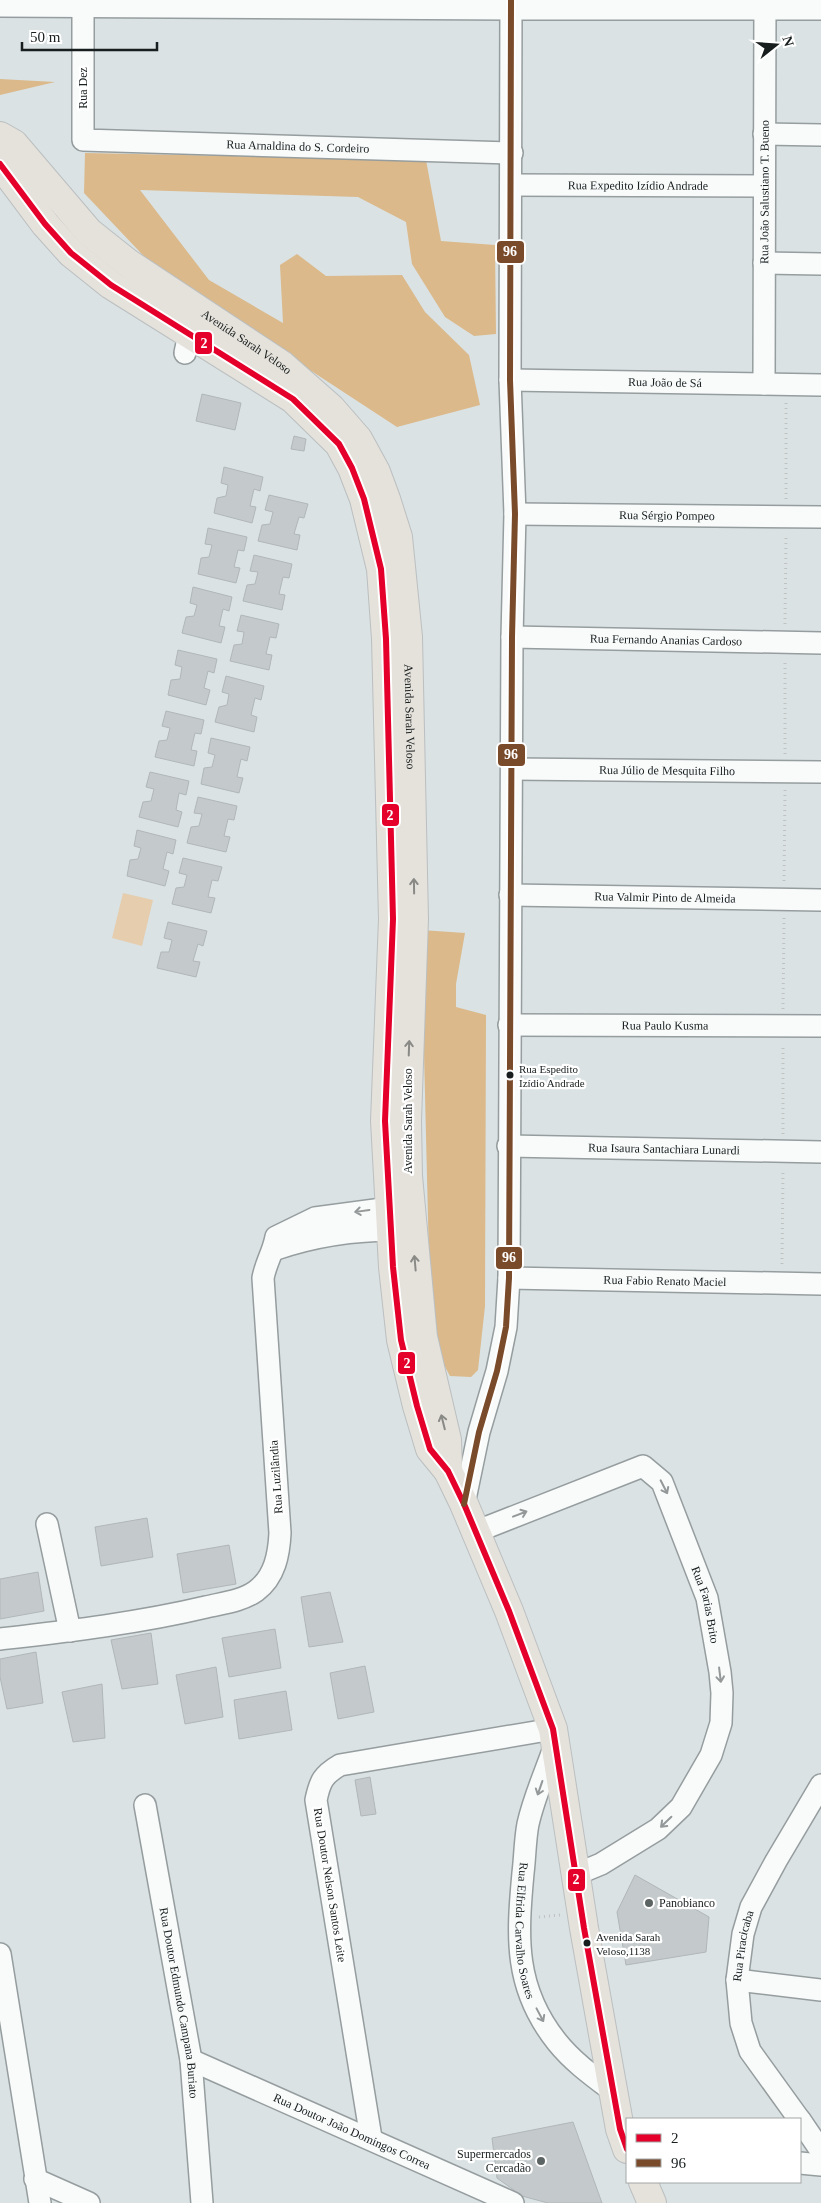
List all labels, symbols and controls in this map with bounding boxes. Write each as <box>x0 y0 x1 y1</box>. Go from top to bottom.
scale bar <box>22 20 158 52</box>
north arrow <box>751 20 801 70</box>
text: 50 m <box>30 29 61 45</box>
text: N <box>779 34 797 48</box>
street label: Rua Dez <box>76 67 90 109</box>
street label: Rua João Salustiano T. Bueno <box>757 120 772 264</box>
street label: Rua Arnaldina do S. Cordeiro <box>226 137 370 156</box>
street label: Rua Expedito Izídio Andrade <box>568 178 708 193</box>
line badge: 96 <box>496 240 525 264</box>
text: 96 <box>503 244 517 259</box>
street label: Avenida Sarah Veloso <box>199 307 295 377</box>
line badge: 2 <box>194 331 213 355</box>
text: 2 <box>201 336 208 351</box>
street label: Rua João de Sá <box>628 375 703 390</box>
street label: Rua Sérgio Pompeo <box>619 508 715 523</box>
street label: Rua Fernando Ananias Cardoso <box>590 632 742 648</box>
street label: Avenida Sarah Veloso <box>402 664 418 770</box>
line badge: 96 <box>497 743 526 767</box>
text: 96 <box>504 747 518 762</box>
street label: Rua Júlio de Mesquita Filho <box>599 763 735 778</box>
line badge: 2 <box>381 803 400 827</box>
text: 2 <box>387 808 394 823</box>
one-way arrow <box>409 878 419 894</box>
street label: Rua Valmir Pinto de Almeida <box>594 889 736 906</box>
street label: Rua Paulo Kusma <box>622 1018 709 1033</box>
one-way arrow <box>404 1040 414 1056</box>
place label: Rua Espedito Izídio Andrade <box>519 1063 585 1089</box>
street label: Avenida Sarah Veloso <box>401 1068 415 1174</box>
marker: Rua Espedito Izídio Andrade <box>505 1070 515 1080</box>
street label: Rua Isaura Santachiara Lunardi <box>588 1141 741 1157</box>
one-way arrow <box>354 1206 370 1216</box>
line badge: 96 <box>495 1246 523 1270</box>
text: 96 <box>502 1250 516 1265</box>
one-way arrow <box>410 1255 420 1271</box>
street label: Rua Fabio Renato Maciel <box>603 1273 727 1289</box>
line badge: 2 <box>397 1351 416 1375</box>
text: 2 <box>404 1356 411 1371</box>
one-way arrow <box>438 1415 447 1431</box>
street label: Rua Luzilândia <box>266 1439 286 1514</box>
one-way arrow <box>660 1479 669 1494</box>
one-way arrow <box>512 1509 527 1518</box>
street label: Rua Farias Brito <box>688 1564 722 1644</box>
one-way arrow <box>715 1667 725 1683</box>
one-way arrow <box>535 1780 544 1796</box>
street label: Rua Doutor Nelson Santos Leite <box>311 1807 349 1963</box>
one-way arrow <box>660 1815 672 1827</box>
street label: Rua Elfrida Carvalho Soares <box>513 1862 538 2001</box>
line badge: 2 <box>567 1868 586 1892</box>
text: 2 <box>573 1872 580 1887</box>
place label: Panobianco <box>659 1896 715 1910</box>
marker: Panobianco <box>643 1897 655 1909</box>
street label: Rua Doutor Edmundo Campana Buriato <box>157 1906 201 2099</box>
street label: Rua Piracicaba <box>730 1908 757 1982</box>
place label: Avenida Sarah Veloso,1138 <box>596 1931 661 1957</box>
marker: Avenida Sarah Veloso,1138 <box>582 1938 592 1948</box>
one-way arrow <box>535 2007 545 2022</box>
street label: Rua Doutor João Domingos Correa <box>271 2091 433 2173</box>
legend <box>626 2118 801 2183</box>
text: 2 <box>671 2130 679 2146</box>
place label: Supermercados Cercadão <box>457 2147 531 2175</box>
marker: Supermercados Cercadão <box>535 2155 547 2167</box>
text: 96 <box>671 2155 687 2171</box>

